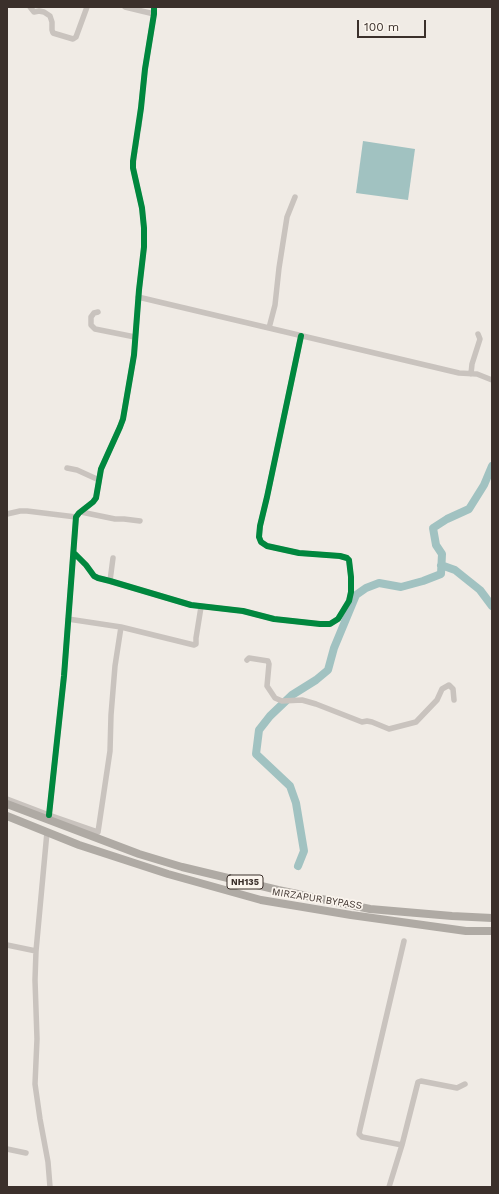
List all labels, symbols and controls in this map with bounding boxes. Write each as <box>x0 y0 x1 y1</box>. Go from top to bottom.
scale bar <box>359 12 428 38</box>
text: 100 m <box>364 20 399 34</box>
road number: NH135 <box>227 875 263 889</box>
street label: MIRZAPUR BYPASS <box>271 886 363 912</box>

